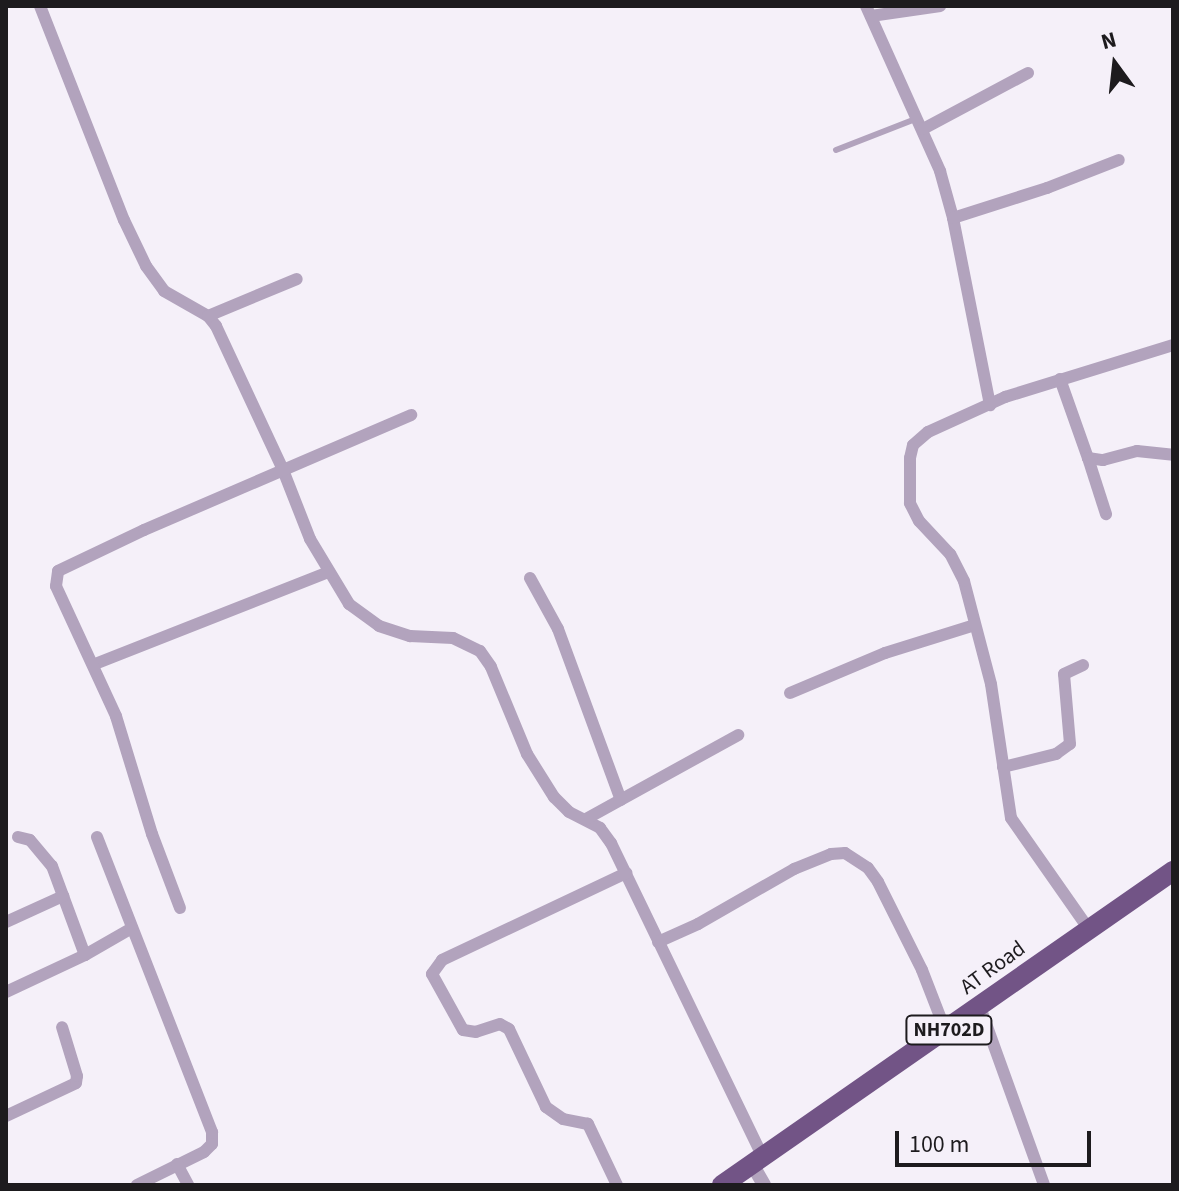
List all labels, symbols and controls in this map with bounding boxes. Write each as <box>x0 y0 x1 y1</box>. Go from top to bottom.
text: N <box>1098 23 1120 58</box>
north arrow <box>1075 24 1155 104</box>
street label: AT Road <box>955 936 1031 1000</box>
road number: NH702D <box>905 1014 993 1046</box>
scale bar <box>899 1115 1095 1165</box>
text: 100 m <box>909 1127 969 1162</box>

